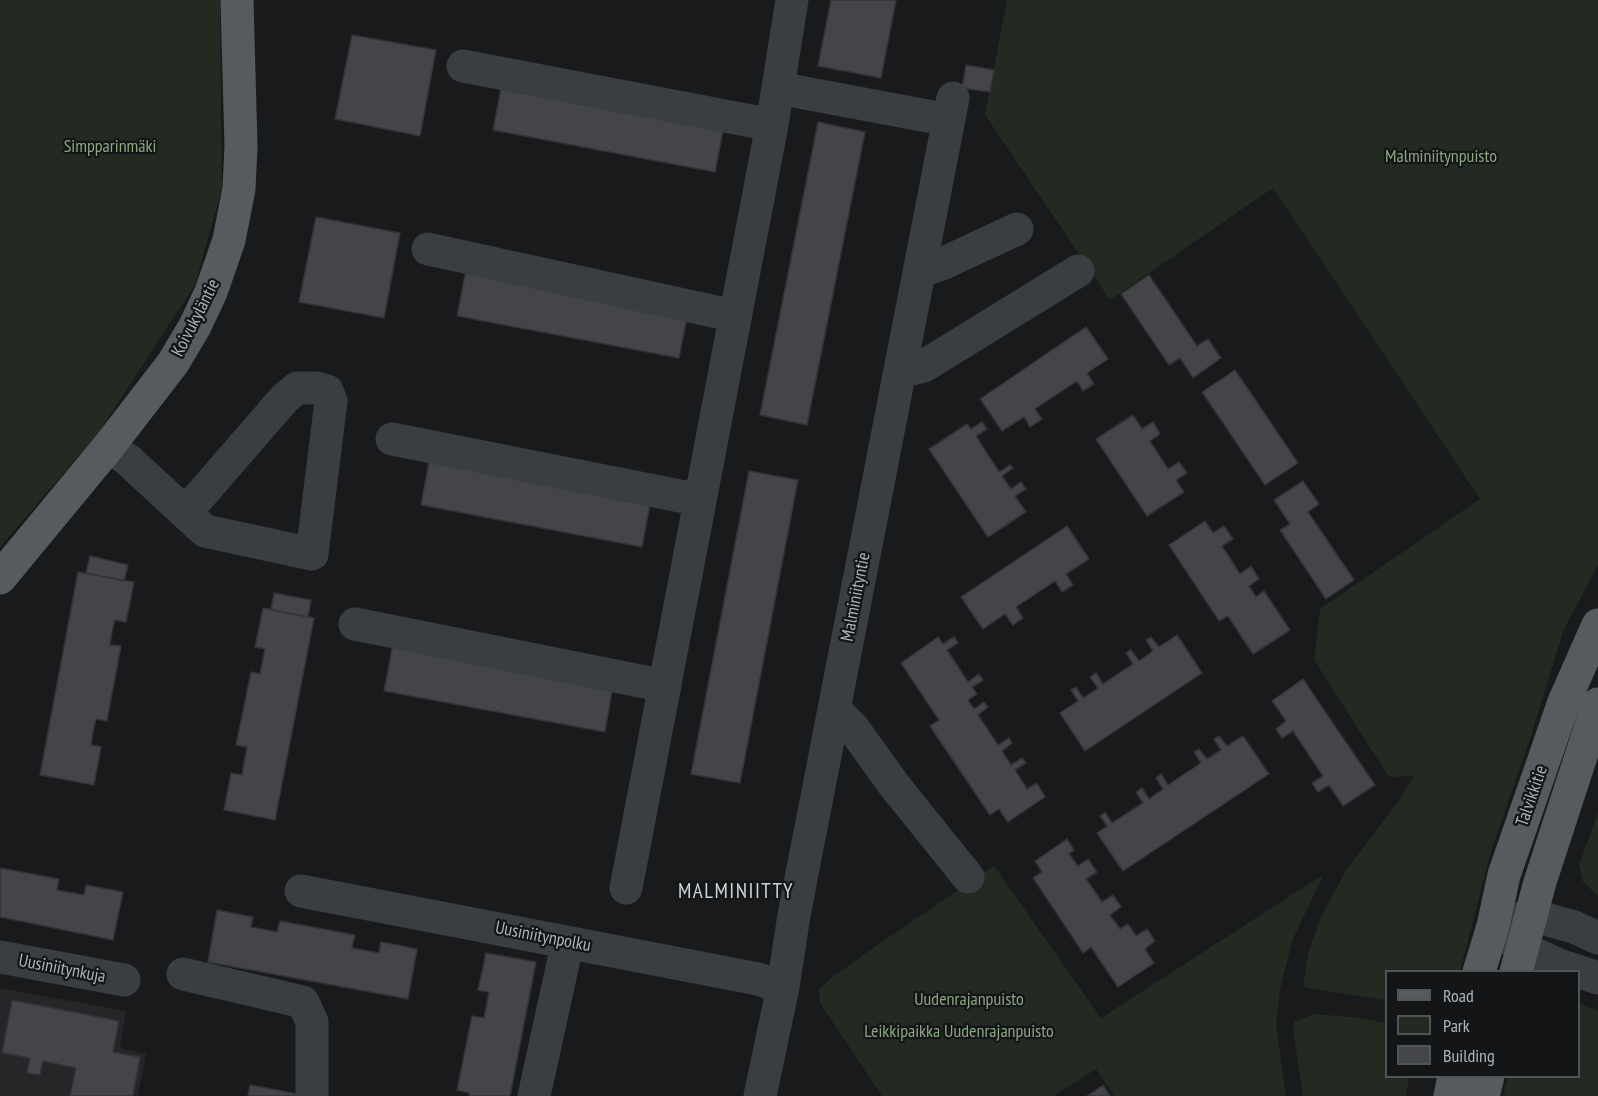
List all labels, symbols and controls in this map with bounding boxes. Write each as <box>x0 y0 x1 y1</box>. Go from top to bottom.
park label: Simpparinmäki <box>64 136 156 158</box>
park label: Malminiitynpuisto <box>1385 146 1497 168</box>
street label: Koivukyläntie <box>167 276 225 360</box>
street label: Malminiityntie <box>837 551 875 643</box>
street label: Talvikkitie <box>1512 763 1552 829</box>
district label: MALMINIITTY <box>678 879 794 905</box>
street label: Uusiniitynpolku <box>493 917 593 957</box>
street label: Uusiniitynkuja <box>17 950 107 988</box>
legend <box>1385 970 1580 1078</box>
text: Road <box>1443 984 1474 1007</box>
park label: Uudenrajanpuisto <box>914 989 1024 1011</box>
text: Park <box>1443 1014 1470 1037</box>
park label: Leikkipaikka Uudenrajanpuisto <box>864 1021 1054 1043</box>
text: Building <box>1443 1044 1495 1067</box>

